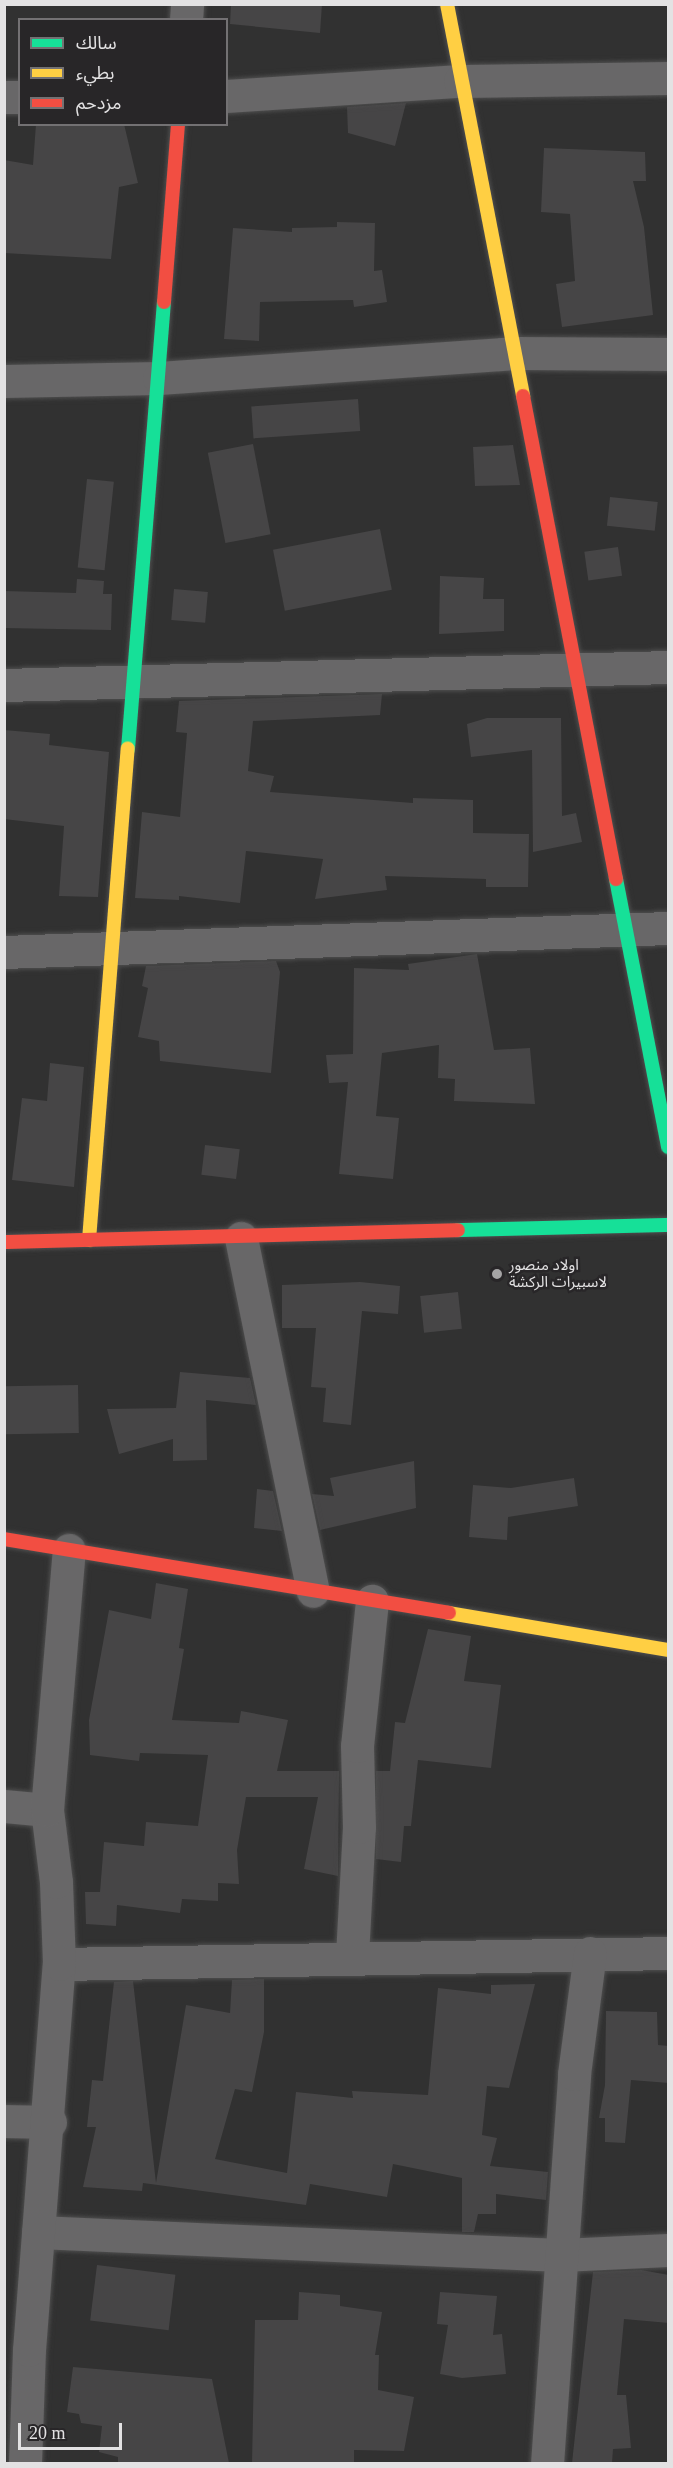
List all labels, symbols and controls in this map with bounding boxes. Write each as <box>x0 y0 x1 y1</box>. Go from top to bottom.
legend <box>18 18 228 126</box>
text: سالك <box>76 33 117 53</box>
text: بطيء <box>76 63 114 83</box>
text: مزدحم <box>76 93 121 113</box>
place label: اولاد منصور لاسبيرات الركشة <box>509 1256 607 1291</box>
marker: اولاد منصور لاسبيرات الركشة <box>490 1267 504 1281</box>
scale bar <box>21 2411 124 2449</box>
text: 20 m <box>29 2423 66 2443</box>

